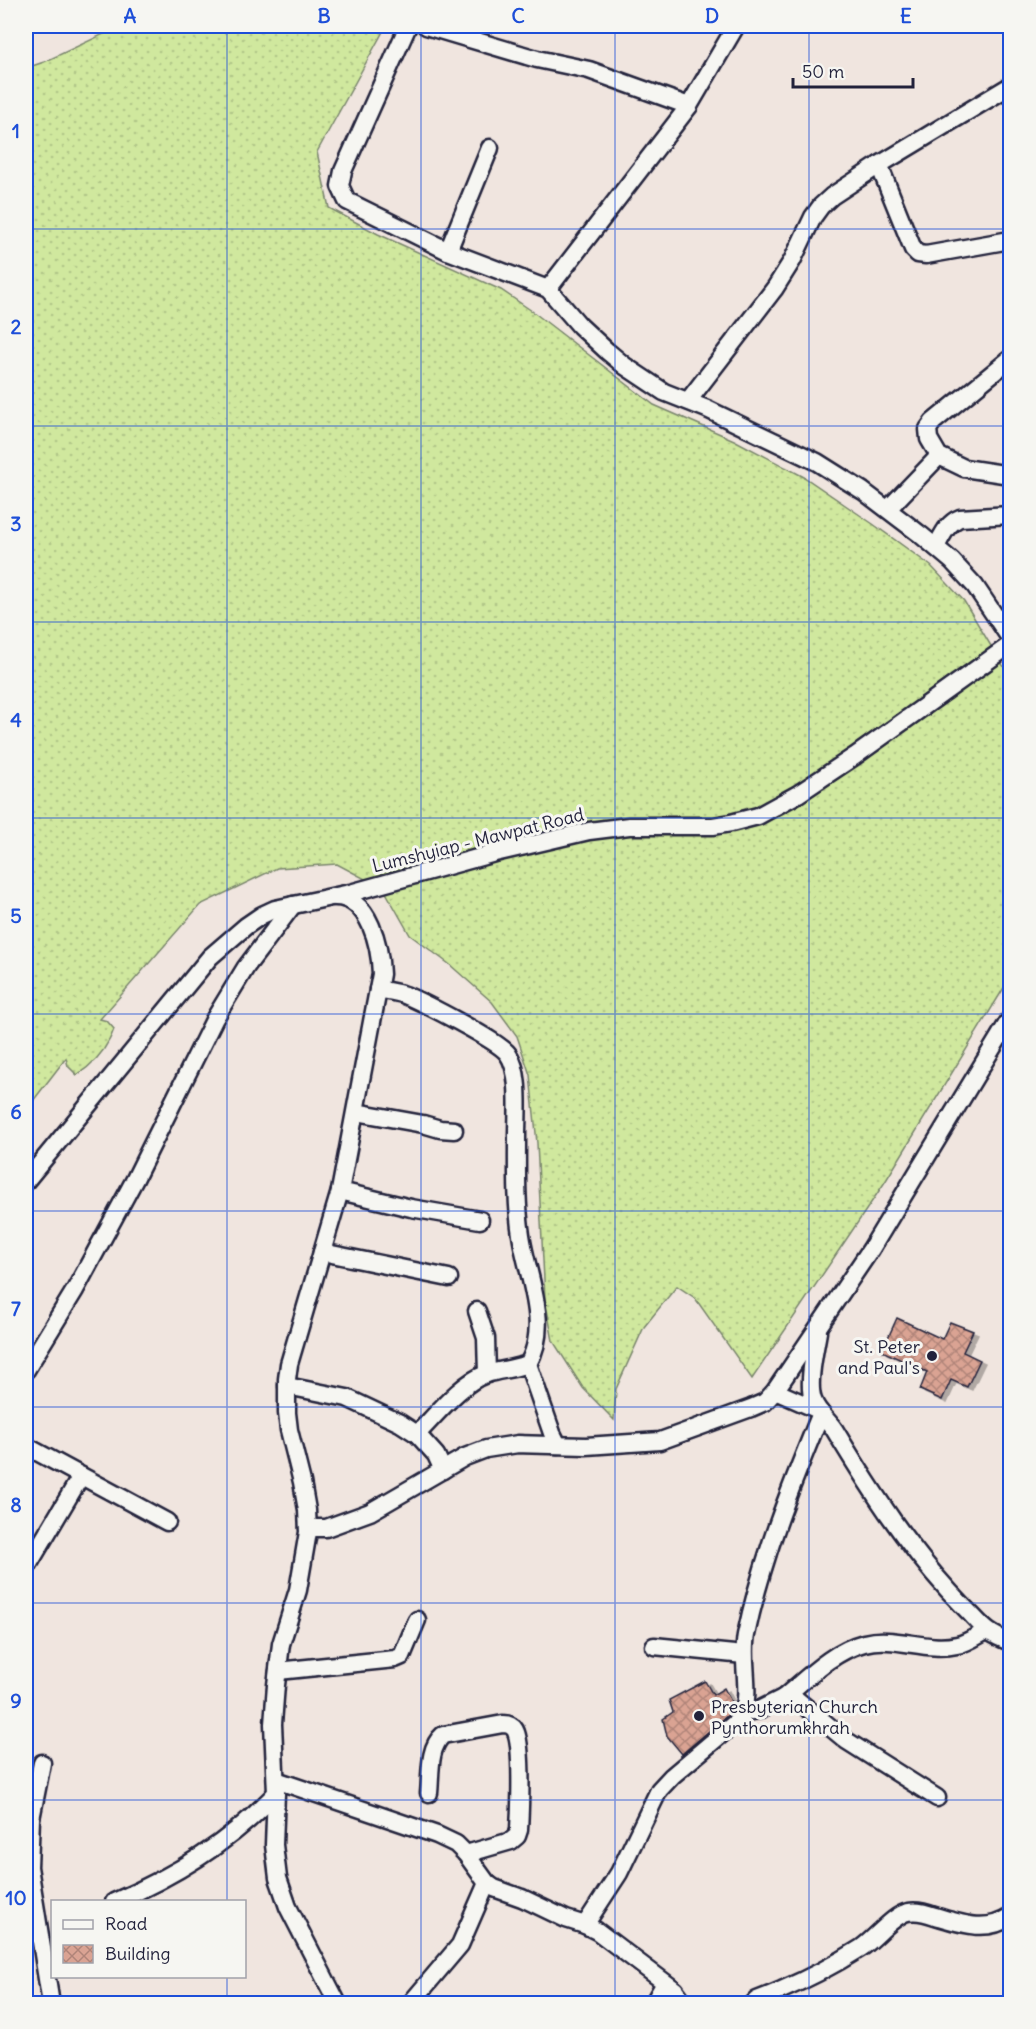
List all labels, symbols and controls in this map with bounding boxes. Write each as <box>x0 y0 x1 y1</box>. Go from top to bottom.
text: A <box>124 3 137 28</box>
text: B <box>317 3 331 28</box>
text: C <box>511 3 525 28</box>
text: D <box>705 3 719 28</box>
text: E <box>900 3 912 28</box>
scale bar <box>793 51 913 89</box>
text: 50 m <box>802 60 844 83</box>
text: 1 <box>12 118 20 143</box>
text: 2 <box>11 314 22 339</box>
text: 3 <box>10 511 22 536</box>
text: 4 <box>10 707 22 732</box>
street label: Lumshyiap - Mawpat Road <box>370 802 587 877</box>
text: 5 <box>10 903 22 928</box>
text: 6 <box>10 1099 22 1124</box>
text: 7 <box>11 1296 21 1321</box>
place label: St. Peter and Paul's <box>838 1335 921 1379</box>
marker: St. Peter and Paul's <box>925 1349 939 1363</box>
text: 8 <box>10 1492 22 1517</box>
text: 9 <box>10 1688 22 1713</box>
place label: Presbyterian Church Pynthorumkhrah <box>711 1695 878 1739</box>
marker: Presbyterian Church Pynthorumkhrah <box>692 1709 706 1723</box>
text: 10 <box>5 1885 27 1910</box>
legend <box>51 1900 246 1978</box>
text: Road <box>105 1912 148 1935</box>
text: Building <box>105 1942 170 1965</box>

